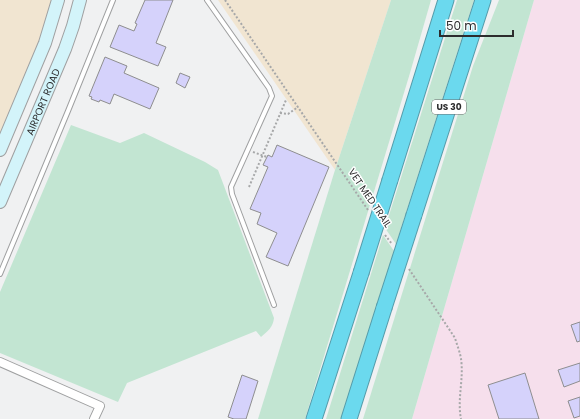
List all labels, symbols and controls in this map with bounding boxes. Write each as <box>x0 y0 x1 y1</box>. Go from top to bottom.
scale bar <box>440 12 513 38</box>
text: 50 m <box>446 17 477 34</box>
street label: AIRPORT ROAD <box>22 66 63 137</box>
road number: US 30 <box>432 100 466 114</box>
street label: VET MED TRAIL <box>345 165 396 231</box>

